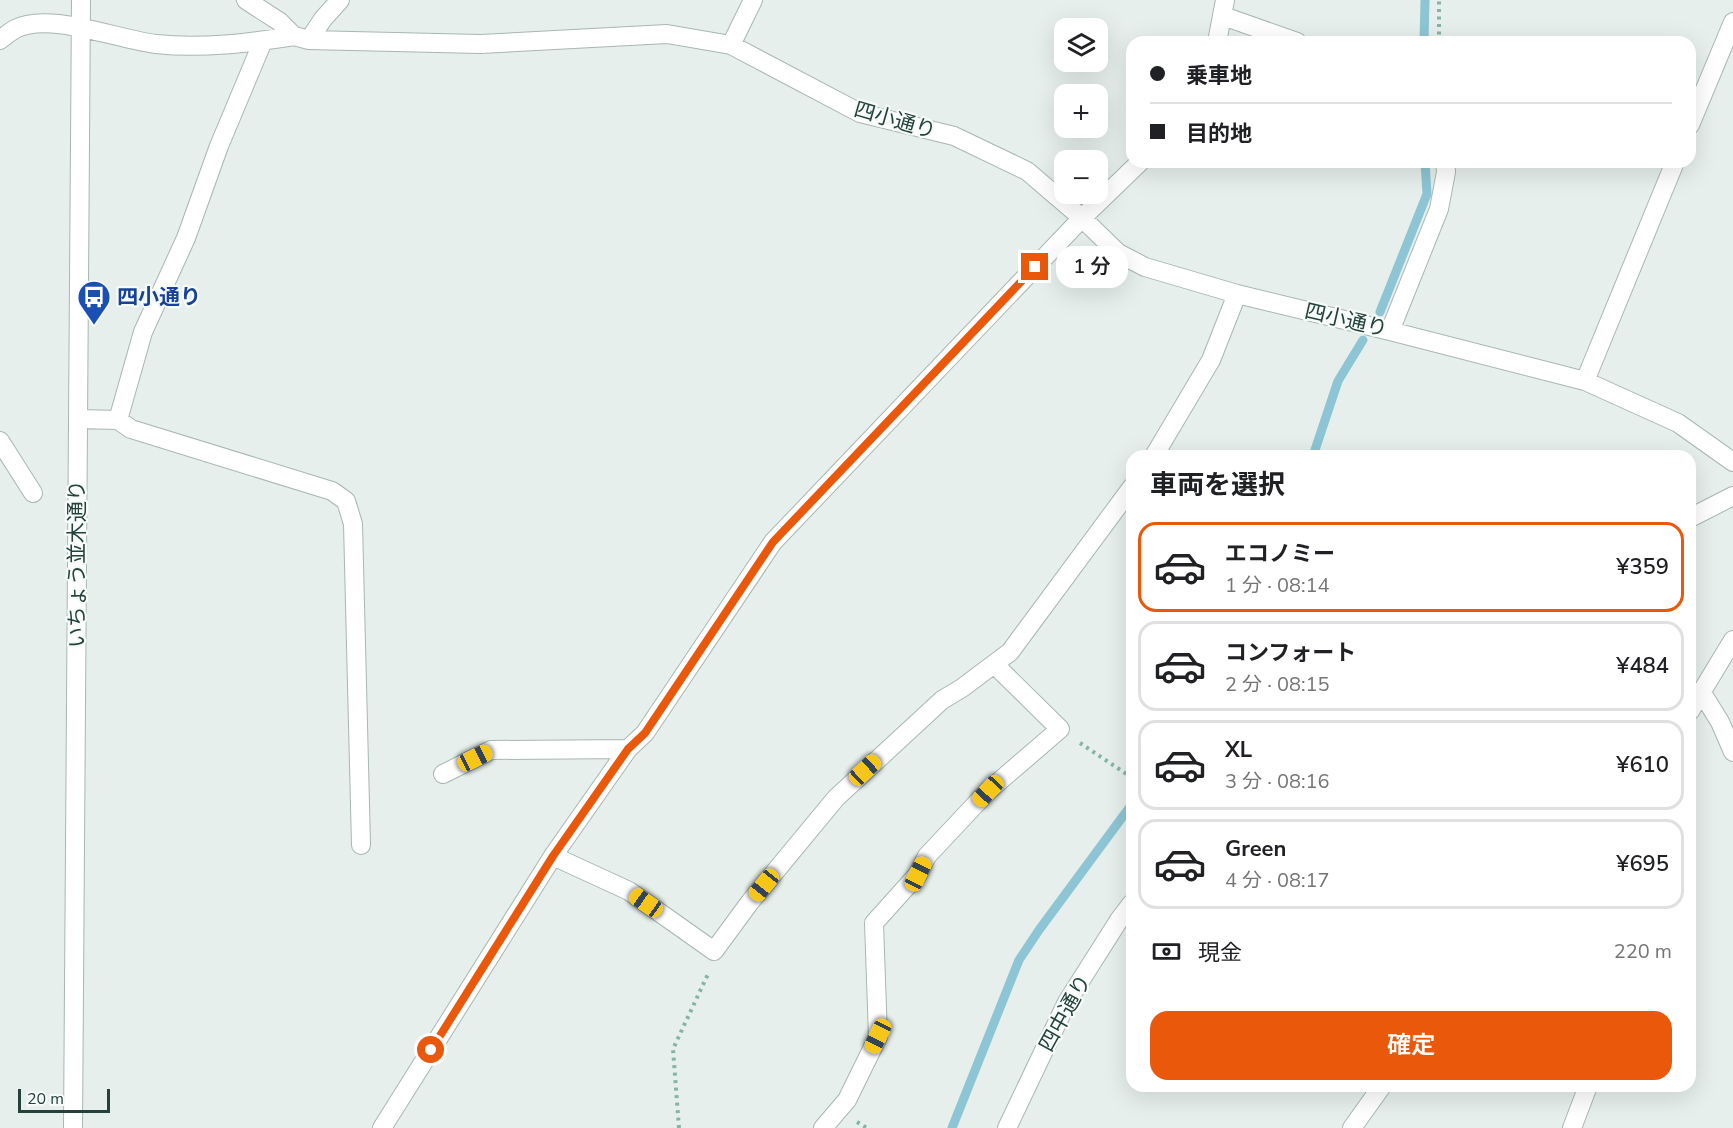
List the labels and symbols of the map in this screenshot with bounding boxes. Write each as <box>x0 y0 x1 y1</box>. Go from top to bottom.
street label: 四小通り <box>851 95 939 145</box>
callout: 1 分 <box>1056 246 1128 288</box>
route end <box>1021 253 1048 280</box>
bus stop icon: 四小通り <box>76 279 112 326</box>
place label: 四小通り <box>117 283 201 311</box>
street label: 四小通り <box>1302 297 1390 343</box>
street label: いちょう並木通り <box>63 480 91 648</box>
car <box>455 742 495 774</box>
car <box>846 751 884 789</box>
car <box>969 772 1007 810</box>
car <box>902 854 934 894</box>
car <box>746 865 782 905</box>
car <box>626 885 666 921</box>
street label: 四中通り <box>1032 969 1098 1057</box>
car <box>862 1016 894 1056</box>
route start <box>417 1036 444 1063</box>
scale bar <box>18 1086 110 1114</box>

